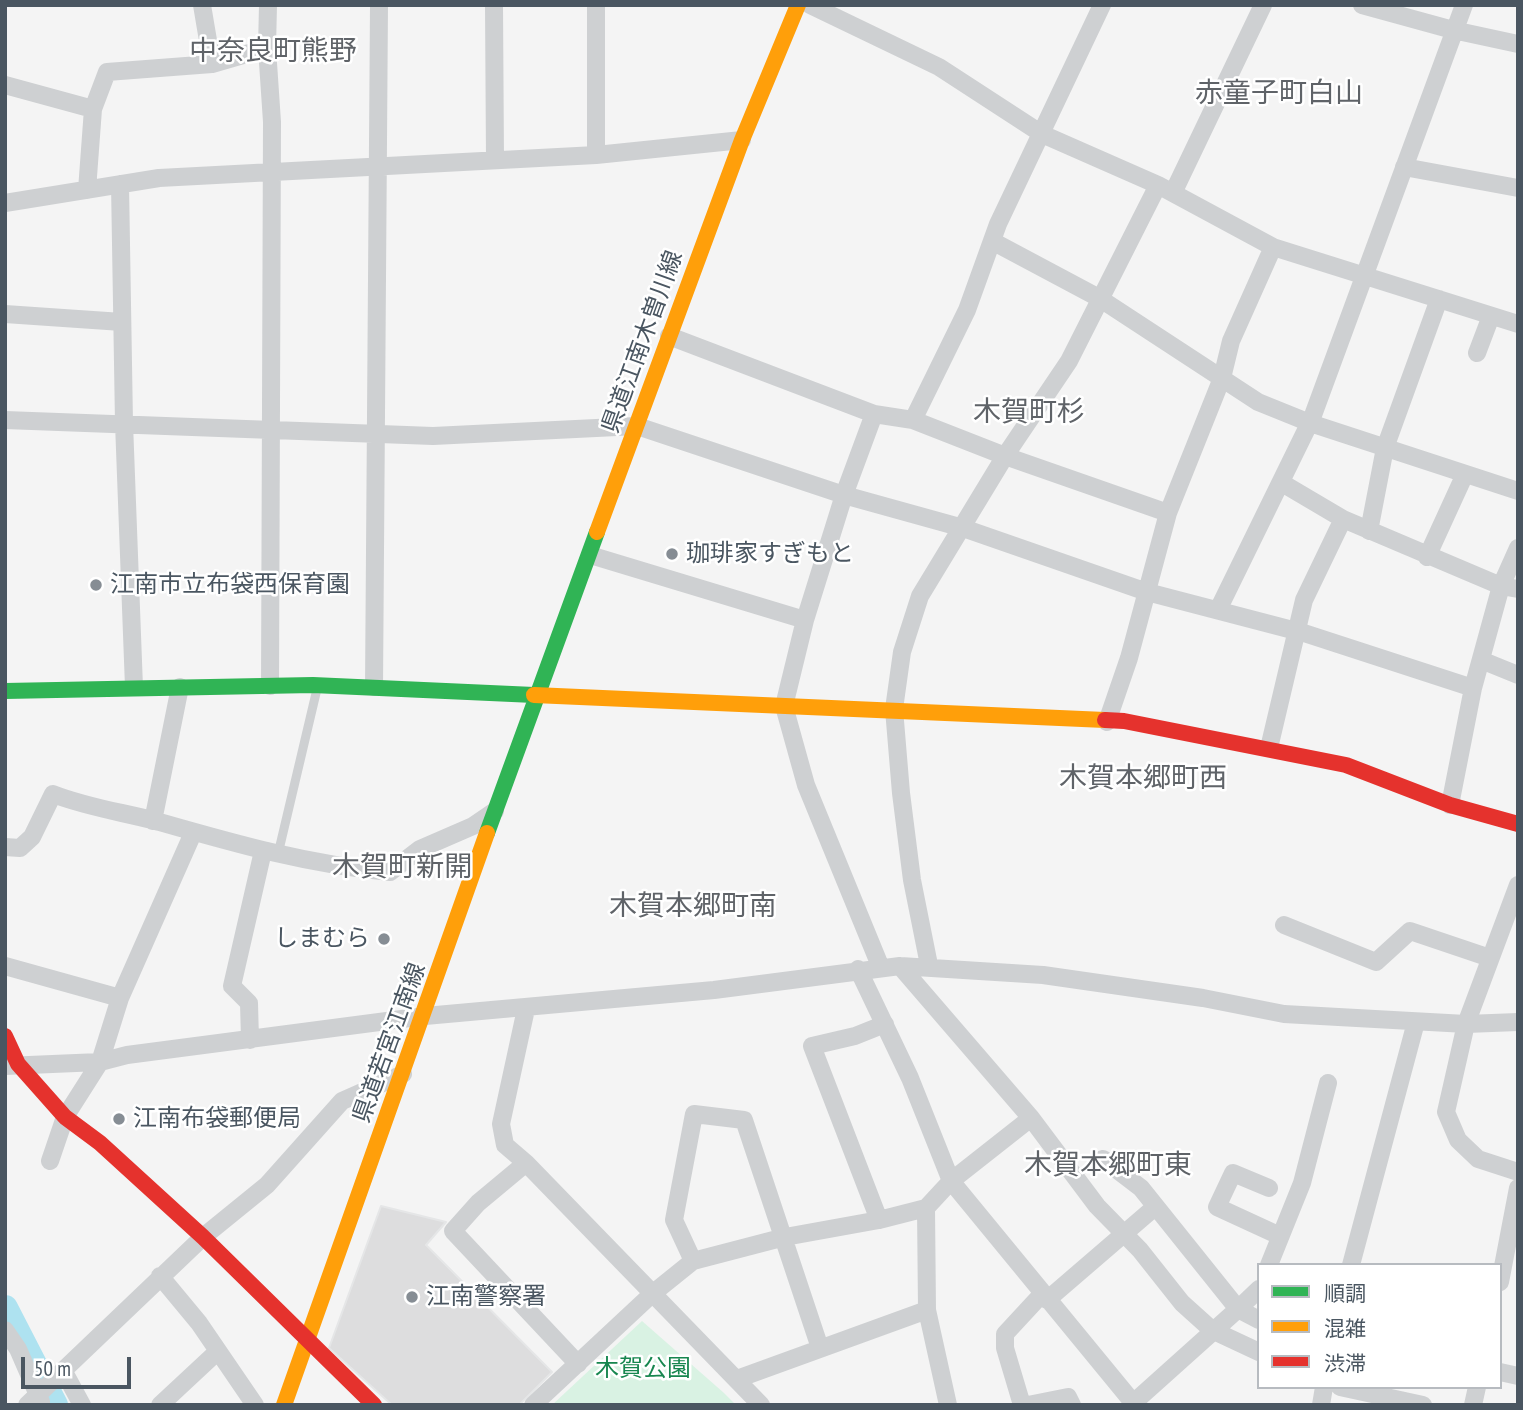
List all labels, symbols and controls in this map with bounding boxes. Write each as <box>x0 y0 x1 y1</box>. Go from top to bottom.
district label: 中奈良町熊野 <box>189 35 357 69</box>
district label: 赤童子町白山 <box>1195 77 1363 111</box>
street label: 県道江南木曽川線 <box>597 247 689 437</box>
district label: 木賀町杉 <box>973 396 1085 430</box>
place label: 珈琲家すぎもと <box>686 540 854 568</box>
marker: 珈琲家すぎもと <box>664 546 680 562</box>
place label: 江南市立布袋西保育園 <box>110 571 350 599</box>
marker: 江南市立布袋西保育園 <box>88 577 104 593</box>
district label: 木賀本郷町西 <box>1059 762 1227 796</box>
district label: 木賀町新開 <box>332 851 472 885</box>
district label: 木賀本郷町南 <box>609 890 777 924</box>
place label: しまむら <box>274 925 370 953</box>
marker: しまむら <box>376 931 392 947</box>
street label: 県道若宮江南線 <box>348 959 432 1127</box>
place label: 江南布袋郵便局 <box>133 1105 301 1133</box>
marker: 江南布袋郵便局 <box>111 1111 127 1127</box>
district label: 木賀本郷町東 <box>1024 1149 1192 1183</box>
legend <box>1257 1263 1502 1389</box>
text: 順調 <box>1324 1280 1366 1307</box>
place label: 江南警察署 <box>426 1283 546 1311</box>
marker: 江南警察署 <box>404 1289 420 1305</box>
text: 混雑 <box>1324 1315 1366 1342</box>
scale bar <box>24 1344 135 1388</box>
text: 渋滞 <box>1324 1350 1366 1377</box>
text: 50 m <box>34 1355 71 1382</box>
park label: 木賀公園 <box>595 1355 691 1383</box>

